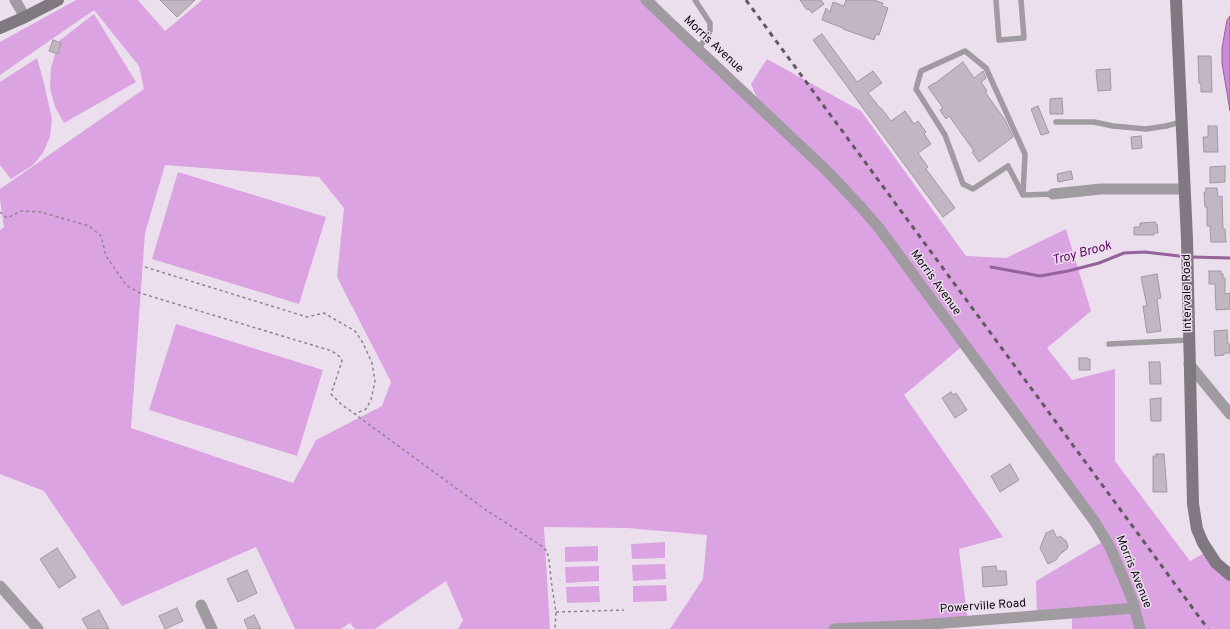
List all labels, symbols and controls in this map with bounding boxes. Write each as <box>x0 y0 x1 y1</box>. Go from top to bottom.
street label: Morris Avenue <box>680 13 746 77</box>
water label: Troy Brook <box>1051 239 1113 269</box>
street label: Morris Avenue <box>907 248 963 318</box>
street label: Intervale Road <box>1180 254 1196 332</box>
street label: Morris Avenue <box>1112 534 1154 610</box>
street label: Powerville Road <box>939 597 1027 617</box>

